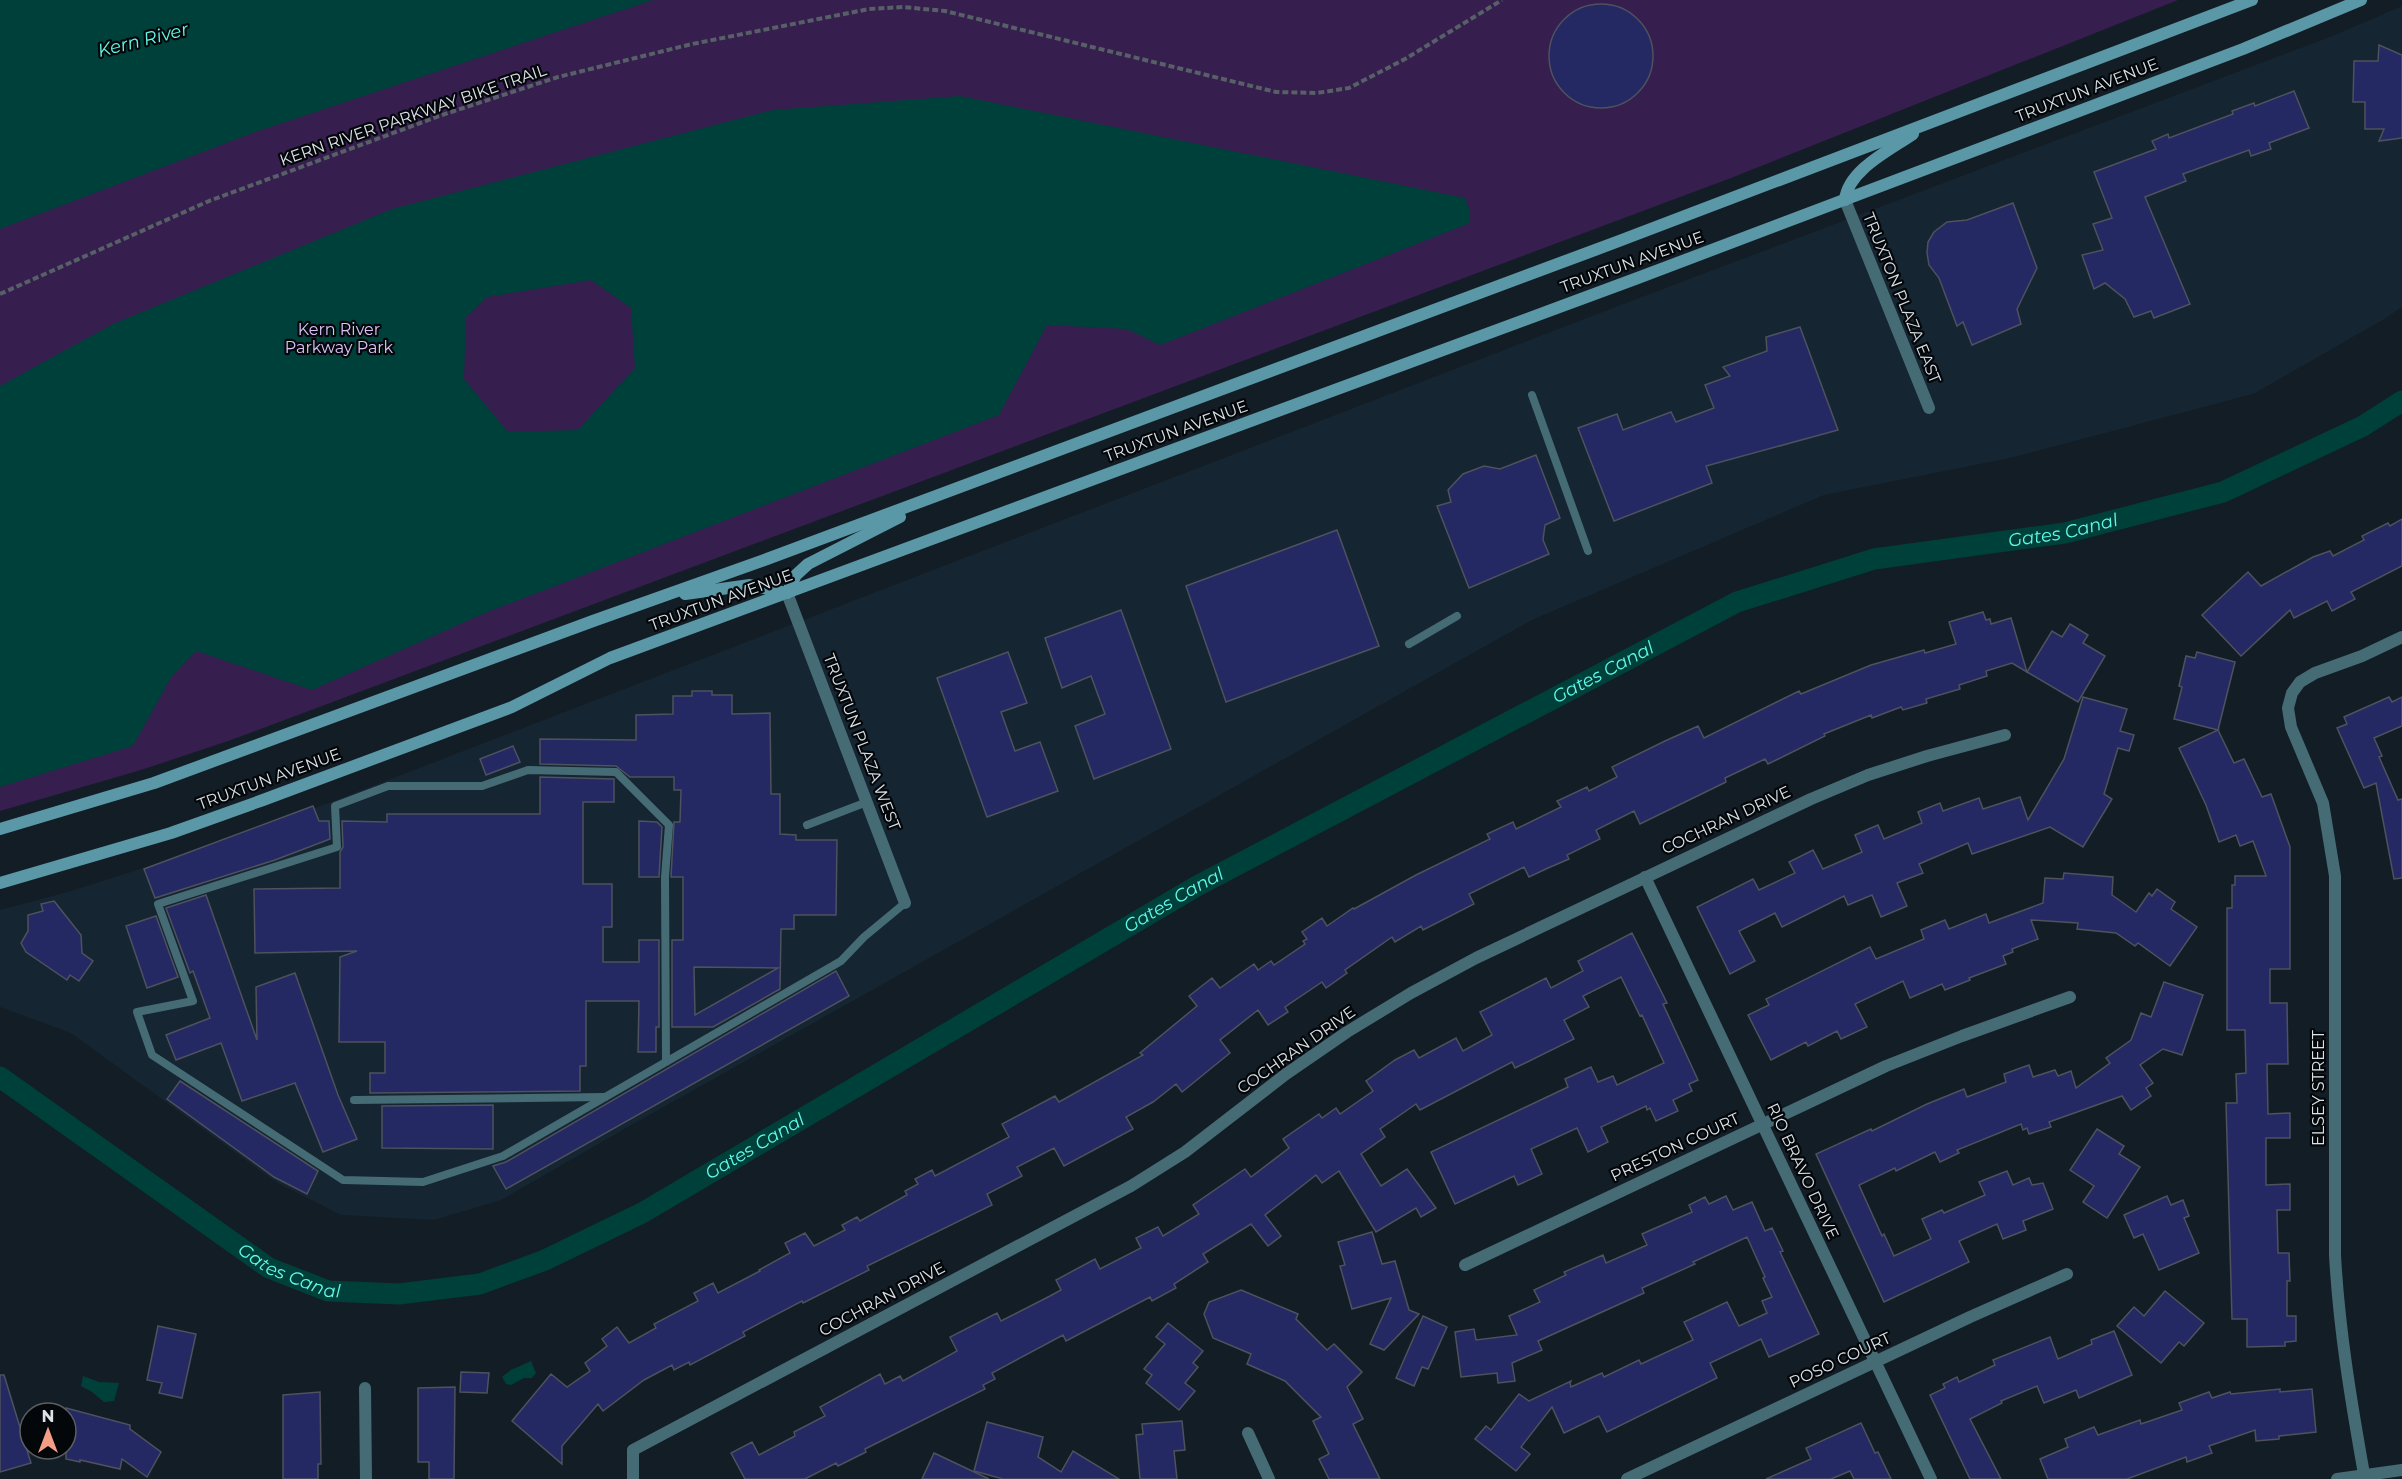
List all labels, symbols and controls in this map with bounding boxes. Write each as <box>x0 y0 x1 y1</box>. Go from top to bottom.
water label: Kern River <box>95 18 191 62</box>
street label: TRUXTUN AVENUE <box>2013 54 2161 126</box>
street label: KERN RIVER PARKWAY BIKE TRAIL <box>277 60 549 170</box>
street label: TRUXTON PLAZA EAST <box>1859 210 1945 387</box>
street label: TRUXTUN AVENUE <box>1558 227 1706 297</box>
park label: Kern River Parkway Park <box>285 320 394 357</box>
street label: TRUXTUN AVENUE <box>1102 396 1250 466</box>
water label: Gates Canal <box>2007 509 2120 552</box>
street label: TRUXTUN AVENUE <box>647 565 795 635</box>
water label: Gates Canal <box>1549 637 1658 708</box>
street label: TRUXTUN PLAZA WEST <box>820 651 905 834</box>
street label: TRUXTUN AVENUE <box>195 744 343 814</box>
street label: COCHRAN DRIVE <box>1659 782 1793 858</box>
water label: Gates Canal <box>1120 863 1228 938</box>
street label: COCHRAN DRIVE <box>1233 1002 1359 1098</box>
street label: ELSEY STREET <box>2309 1029 2328 1146</box>
street label: RIO BRAVO DRIVE <box>1763 1100 1843 1242</box>
street label: PRESTON COURT <box>1607 1108 1743 1185</box>
water label: Gates Canal <box>701 1109 809 1184</box>
water label: Gates Canal <box>234 1238 341 1303</box>
street label: COCHRAN DRIVE <box>816 1258 948 1340</box>
street label: POSO COURT <box>1786 1328 1895 1392</box>
north arrow <box>18 1401 78 1461</box>
text: N <box>42 1407 54 1426</box>

